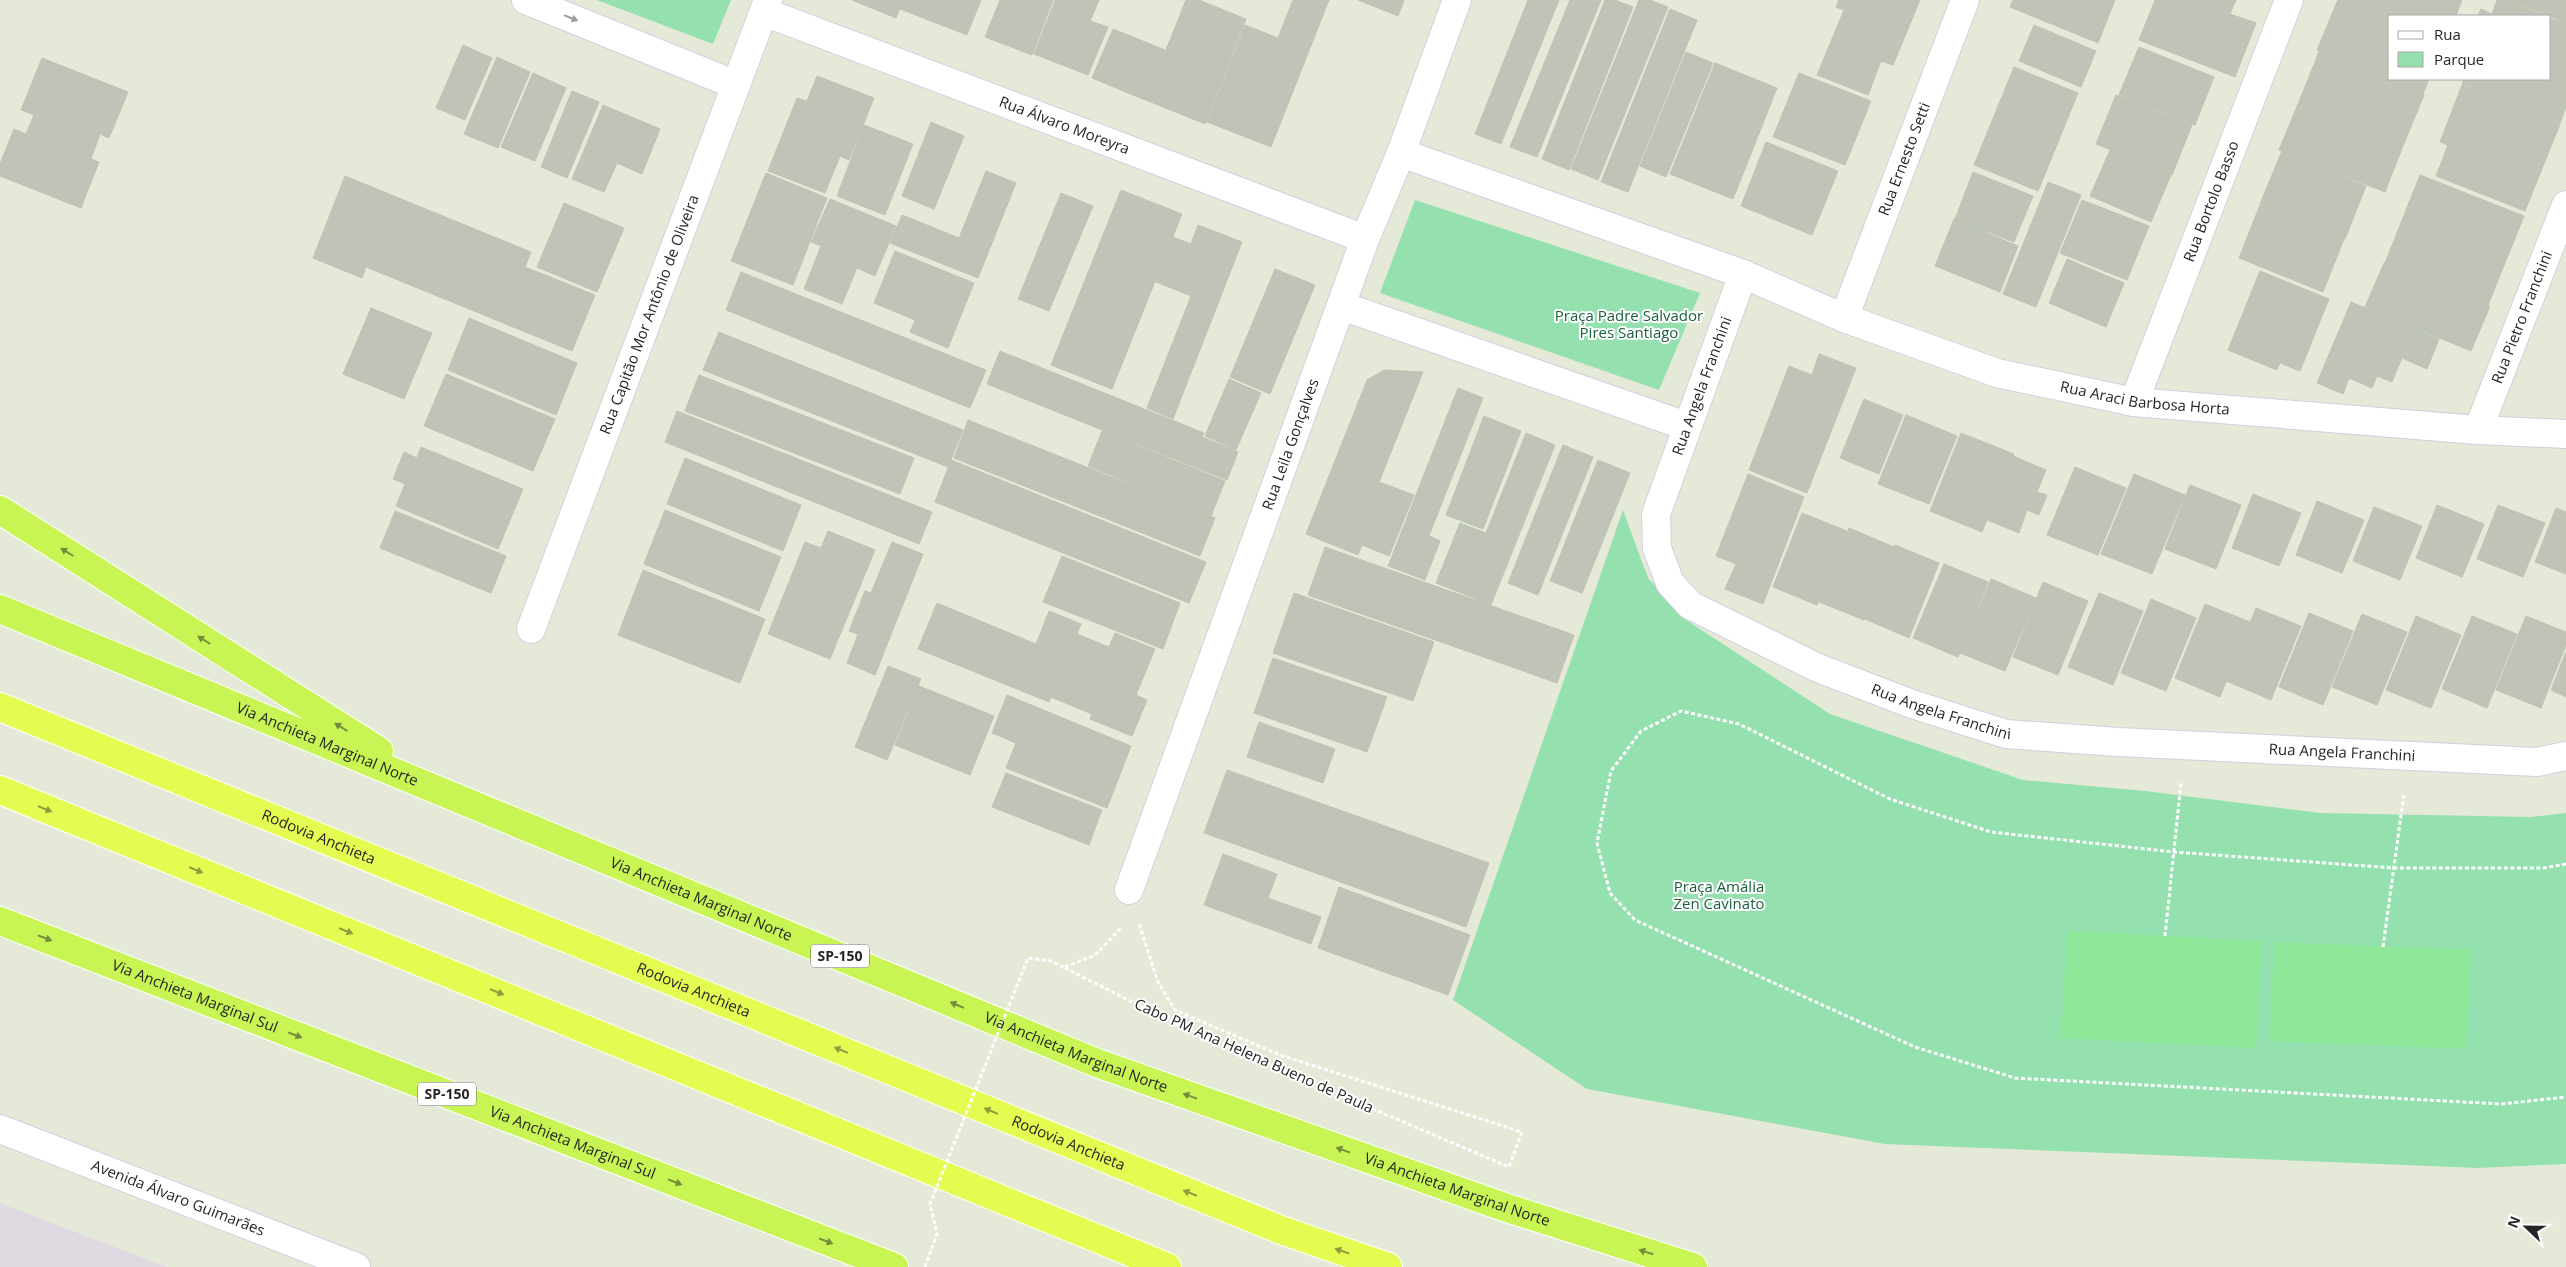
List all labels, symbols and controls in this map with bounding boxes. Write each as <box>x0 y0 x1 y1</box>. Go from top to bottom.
one-way arrow <box>564 15 578 23</box>
legend <box>2388 15 2551 80</box>
text: Rua <box>2434 24 2461 44</box>
text: Parque <box>2434 49 2484 69</box>
street label: Rua Álvaro Moreyra <box>997 91 1133 158</box>
street label: Rua Ernesto Setti <box>1873 99 1934 218</box>
street label: Rua Bortolo Basso <box>2178 138 2243 264</box>
street label: Rua Capitão Mor Antônio de Oliveira <box>594 191 703 437</box>
street label: Rua Pietro Franchini <box>2486 248 2556 386</box>
park label: Praça Padre Salvador Pires Santiago <box>1555 305 1703 342</box>
street label: Rua Angela Franchini <box>1667 313 1736 458</box>
street label: Rua Leila Gonçalves <box>1257 376 1323 513</box>
street label: Rua Araci Barbosa Horta <box>2059 376 2231 419</box>
one-way arrow <box>60 548 74 557</box>
one-way arrow <box>197 635 211 644</box>
street label: Rua Angela Franchini <box>1869 678 2012 743</box>
street label: Via Anchieta Marginal Norte <box>233 697 422 790</box>
one-way arrow <box>334 722 348 732</box>
street label: Rua Angela Franchini <box>2268 738 2416 765</box>
street label: Rodovia Anchieta <box>259 804 379 868</box>
one-way arrow <box>38 805 53 813</box>
street label: Via Anchieta Marginal Norte <box>608 852 796 945</box>
one-way arrow <box>189 866 204 874</box>
park label: Praça Amália Zen Cavinato <box>1673 876 1765 913</box>
one-way arrow <box>339 927 354 935</box>
one-way arrow <box>38 935 53 943</box>
road number: SP-150 <box>811 944 869 968</box>
street label: Via Anchieta Marginal Sul <box>109 954 281 1037</box>
street label: Rodovia Anchieta <box>634 957 754 1021</box>
one-way arrow <box>490 989 504 997</box>
street label: Cabo PM Ana Helena Bueno de Paula <box>1132 993 1377 1117</box>
one-way arrow <box>950 1000 964 1008</box>
street label: Via Anchieta Marginal Norte <box>982 1007 1171 1096</box>
one-way arrow <box>288 1031 303 1039</box>
one-way arrow <box>833 1046 848 1053</box>
road number: SP-150 <box>418 1082 476 1106</box>
one-way arrow <box>1182 1092 1197 1100</box>
street label: Via Anchieta Marginal Sul <box>487 1101 659 1183</box>
one-way arrow <box>984 1107 998 1115</box>
street label: Rodovia Anchieta <box>1009 1110 1129 1174</box>
one-way arrow <box>1335 1146 1350 1154</box>
street label: Via Anchieta Marginal Norte <box>1362 1147 1553 1230</box>
street label: Avenida Álvaro Guimarães <box>89 1154 268 1240</box>
one-way arrow <box>668 1178 683 1186</box>
one-way arrow <box>1183 1188 1197 1196</box>
north arrow <box>2501 1202 2551 1252</box>
text: N <box>2503 1213 2524 1231</box>
one-way arrow <box>819 1238 834 1245</box>
one-way arrow <box>1334 1247 1349 1254</box>
one-way arrow <box>1639 1248 1654 1256</box>

